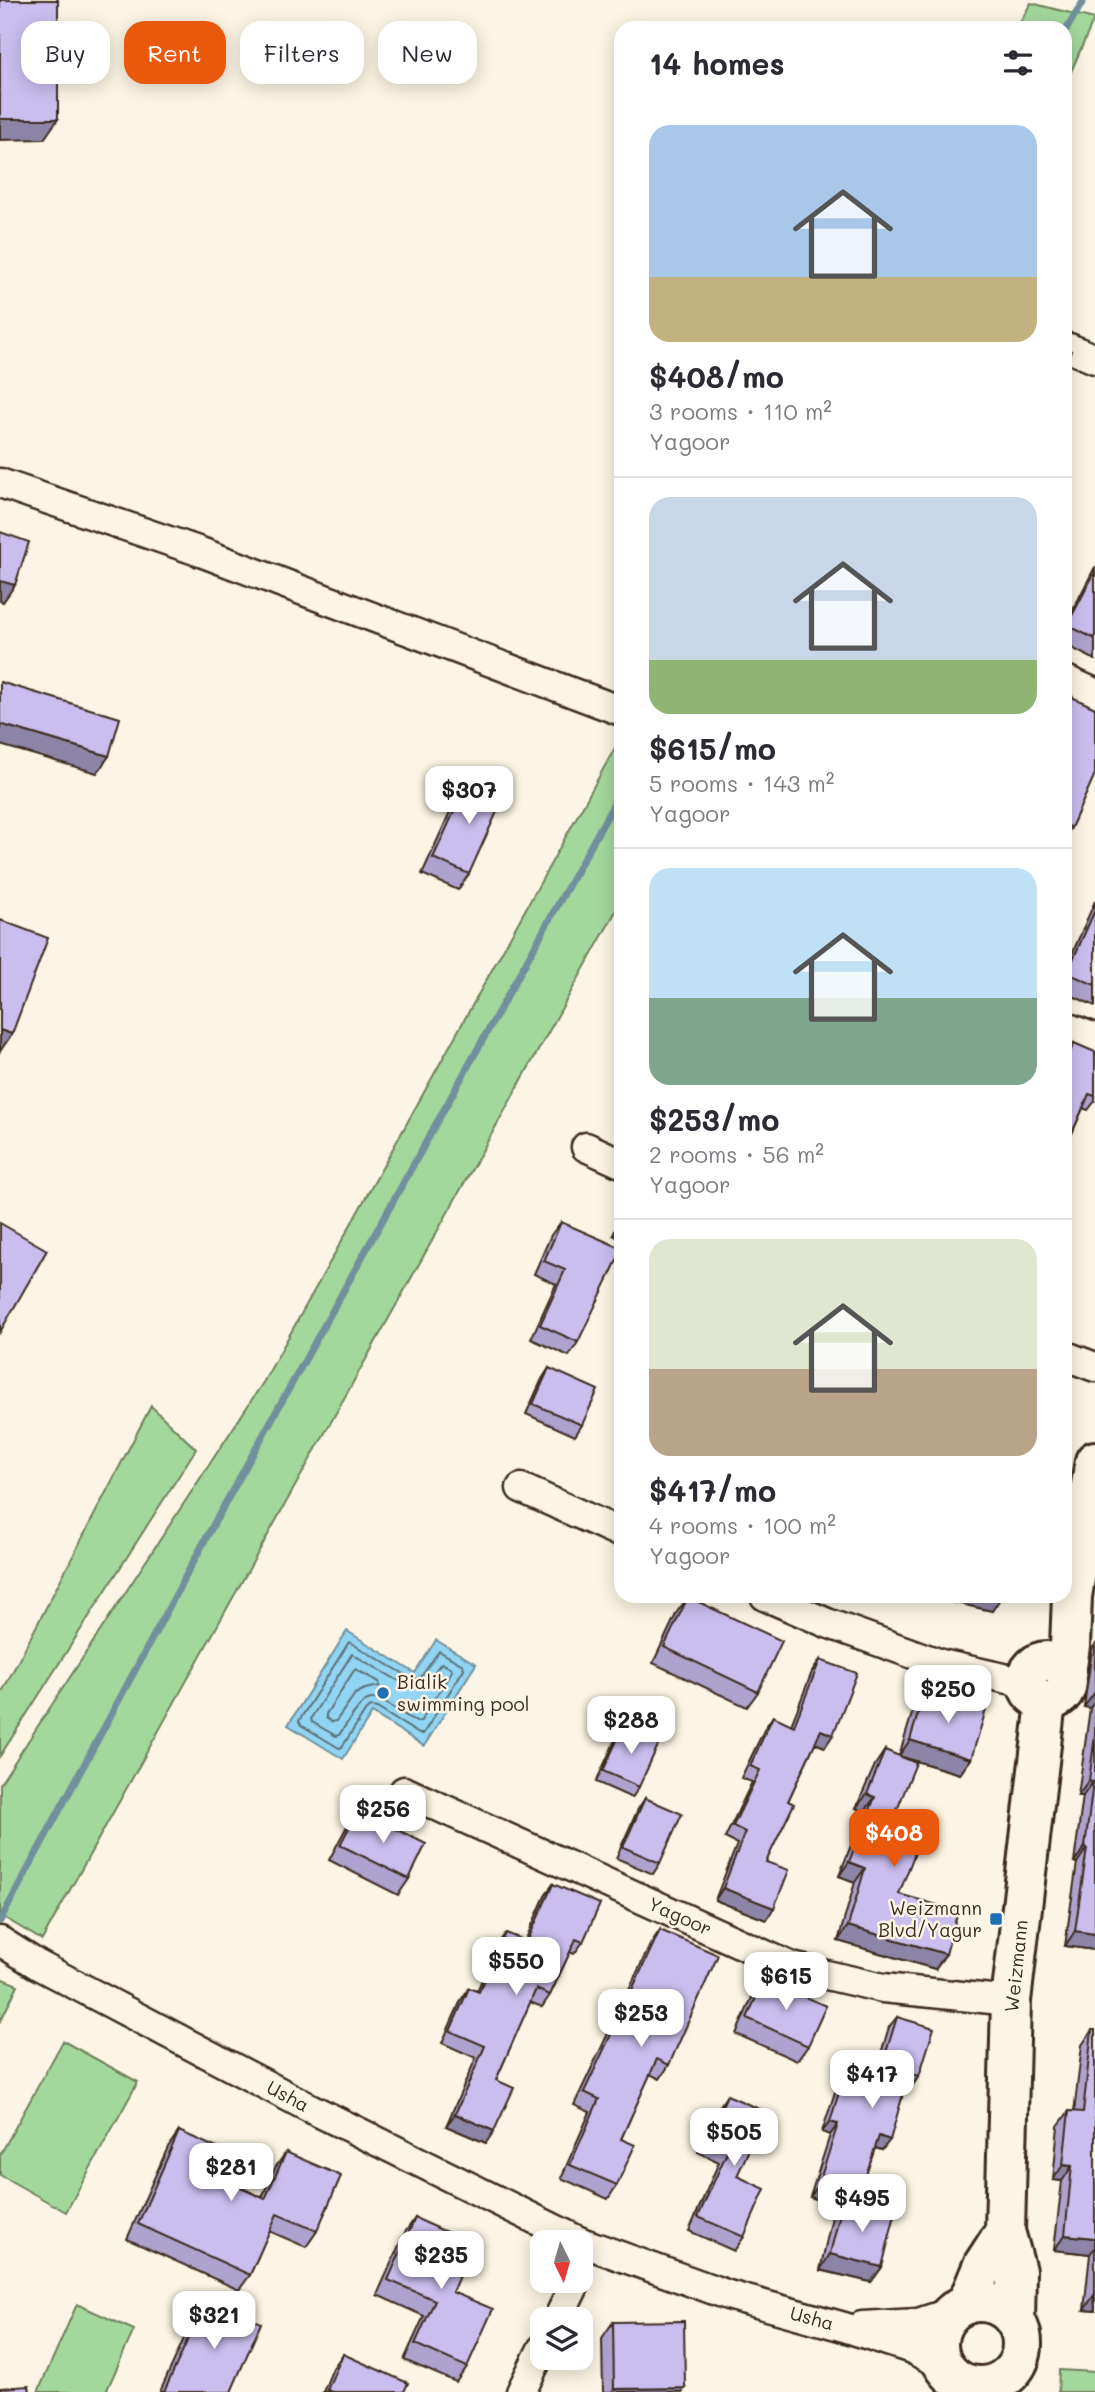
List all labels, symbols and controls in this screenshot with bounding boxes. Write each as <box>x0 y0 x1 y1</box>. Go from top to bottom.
chip: Buy <box>21 21 110 84</box>
chip: Rent <box>124 21 226 84</box>
chip: Filters <box>240 21 364 84</box>
chip: New <box>378 21 477 84</box>
text: 14 homes <box>649 43 785 83</box>
icon: filters <box>999 44 1037 82</box>
icon: home <box>780 171 906 297</box>
text: $408/mo <box>649 356 784 396</box>
text: 3 rooms · 110 m² <box>649 396 832 426</box>
text: Yagoor <box>649 426 731 456</box>
icon: home <box>780 543 906 669</box>
text: $615/mo <box>649 728 776 768</box>
pin: $307 <box>428 766 510 826</box>
text: 5 rooms · 143 m² <box>649 768 835 798</box>
text: $307 <box>441 774 497 804</box>
text: Yagoor <box>649 798 731 828</box>
icon: home <box>780 914 906 1040</box>
text: $253/mo <box>649 1099 779 1139</box>
text: 2 rooms · 56 m² <box>649 1139 824 1169</box>
text: Yagoor <box>649 1169 731 1199</box>
icon: home <box>780 1285 906 1411</box>
text: $417/mo <box>649 1470 776 1510</box>
text: 4 rooms · 100 m² <box>649 1510 836 1540</box>
text: Yagoor <box>649 1540 731 1570</box>
pin: $250 <box>907 1666 989 1725</box>
place label: Bialik swimming pool <box>397 1669 530 1716</box>
text: $250 <box>920 1673 976 1703</box>
marker: Bialik swimming pool <box>375 1685 391 1701</box>
pin: $288 <box>590 1696 672 1756</box>
text: $288 <box>603 1704 659 1734</box>
pin: $256 <box>342 1786 424 1845</box>
text: $256 <box>356 1793 410 1823</box>
pin: $408 <box>853 1810 935 1869</box>
text: $408 <box>865 1817 923 1847</box>
street label: Yagoor <box>644 1890 716 1941</box>
place label: Weizmann Blvd/Yagur <box>878 1895 982 1942</box>
marker: Weizmann Blvd/Yagur <box>988 1911 1004 1927</box>
street label: Weizmann <box>998 1918 1033 2013</box>
pin: $550 <box>475 1938 557 1997</box>
text: $550 <box>488 1945 544 1975</box>
pin: $615 <box>745 1952 827 2012</box>
text: $615 <box>760 1960 812 1990</box>
pin: $253 <box>600 1990 682 2049</box>
text: $253 <box>614 1997 668 2027</box>
pin: $417 <box>831 2050 913 2110</box>
text: $417 <box>846 2058 898 2088</box>
street label: Usha <box>263 2074 314 2117</box>
pin: $505 <box>693 2108 775 2168</box>
text: $505 <box>706 2116 762 2146</box>
pin: $281 <box>190 2144 272 2203</box>
text: $281 <box>205 2151 257 2181</box>
pin: $495 <box>821 2174 903 2234</box>
text: $495 <box>834 2182 890 2212</box>
north arrow <box>530 2230 593 2292</box>
map controls <box>530 2230 593 2370</box>
pin: $235 <box>400 2232 482 2291</box>
text: $235 <box>414 2239 468 2269</box>
pin: $321 <box>173 2292 255 2351</box>
text: $321 <box>188 2299 240 2329</box>
street label: Usha <box>787 2300 837 2335</box>
button: layers <box>530 2307 593 2370</box>

